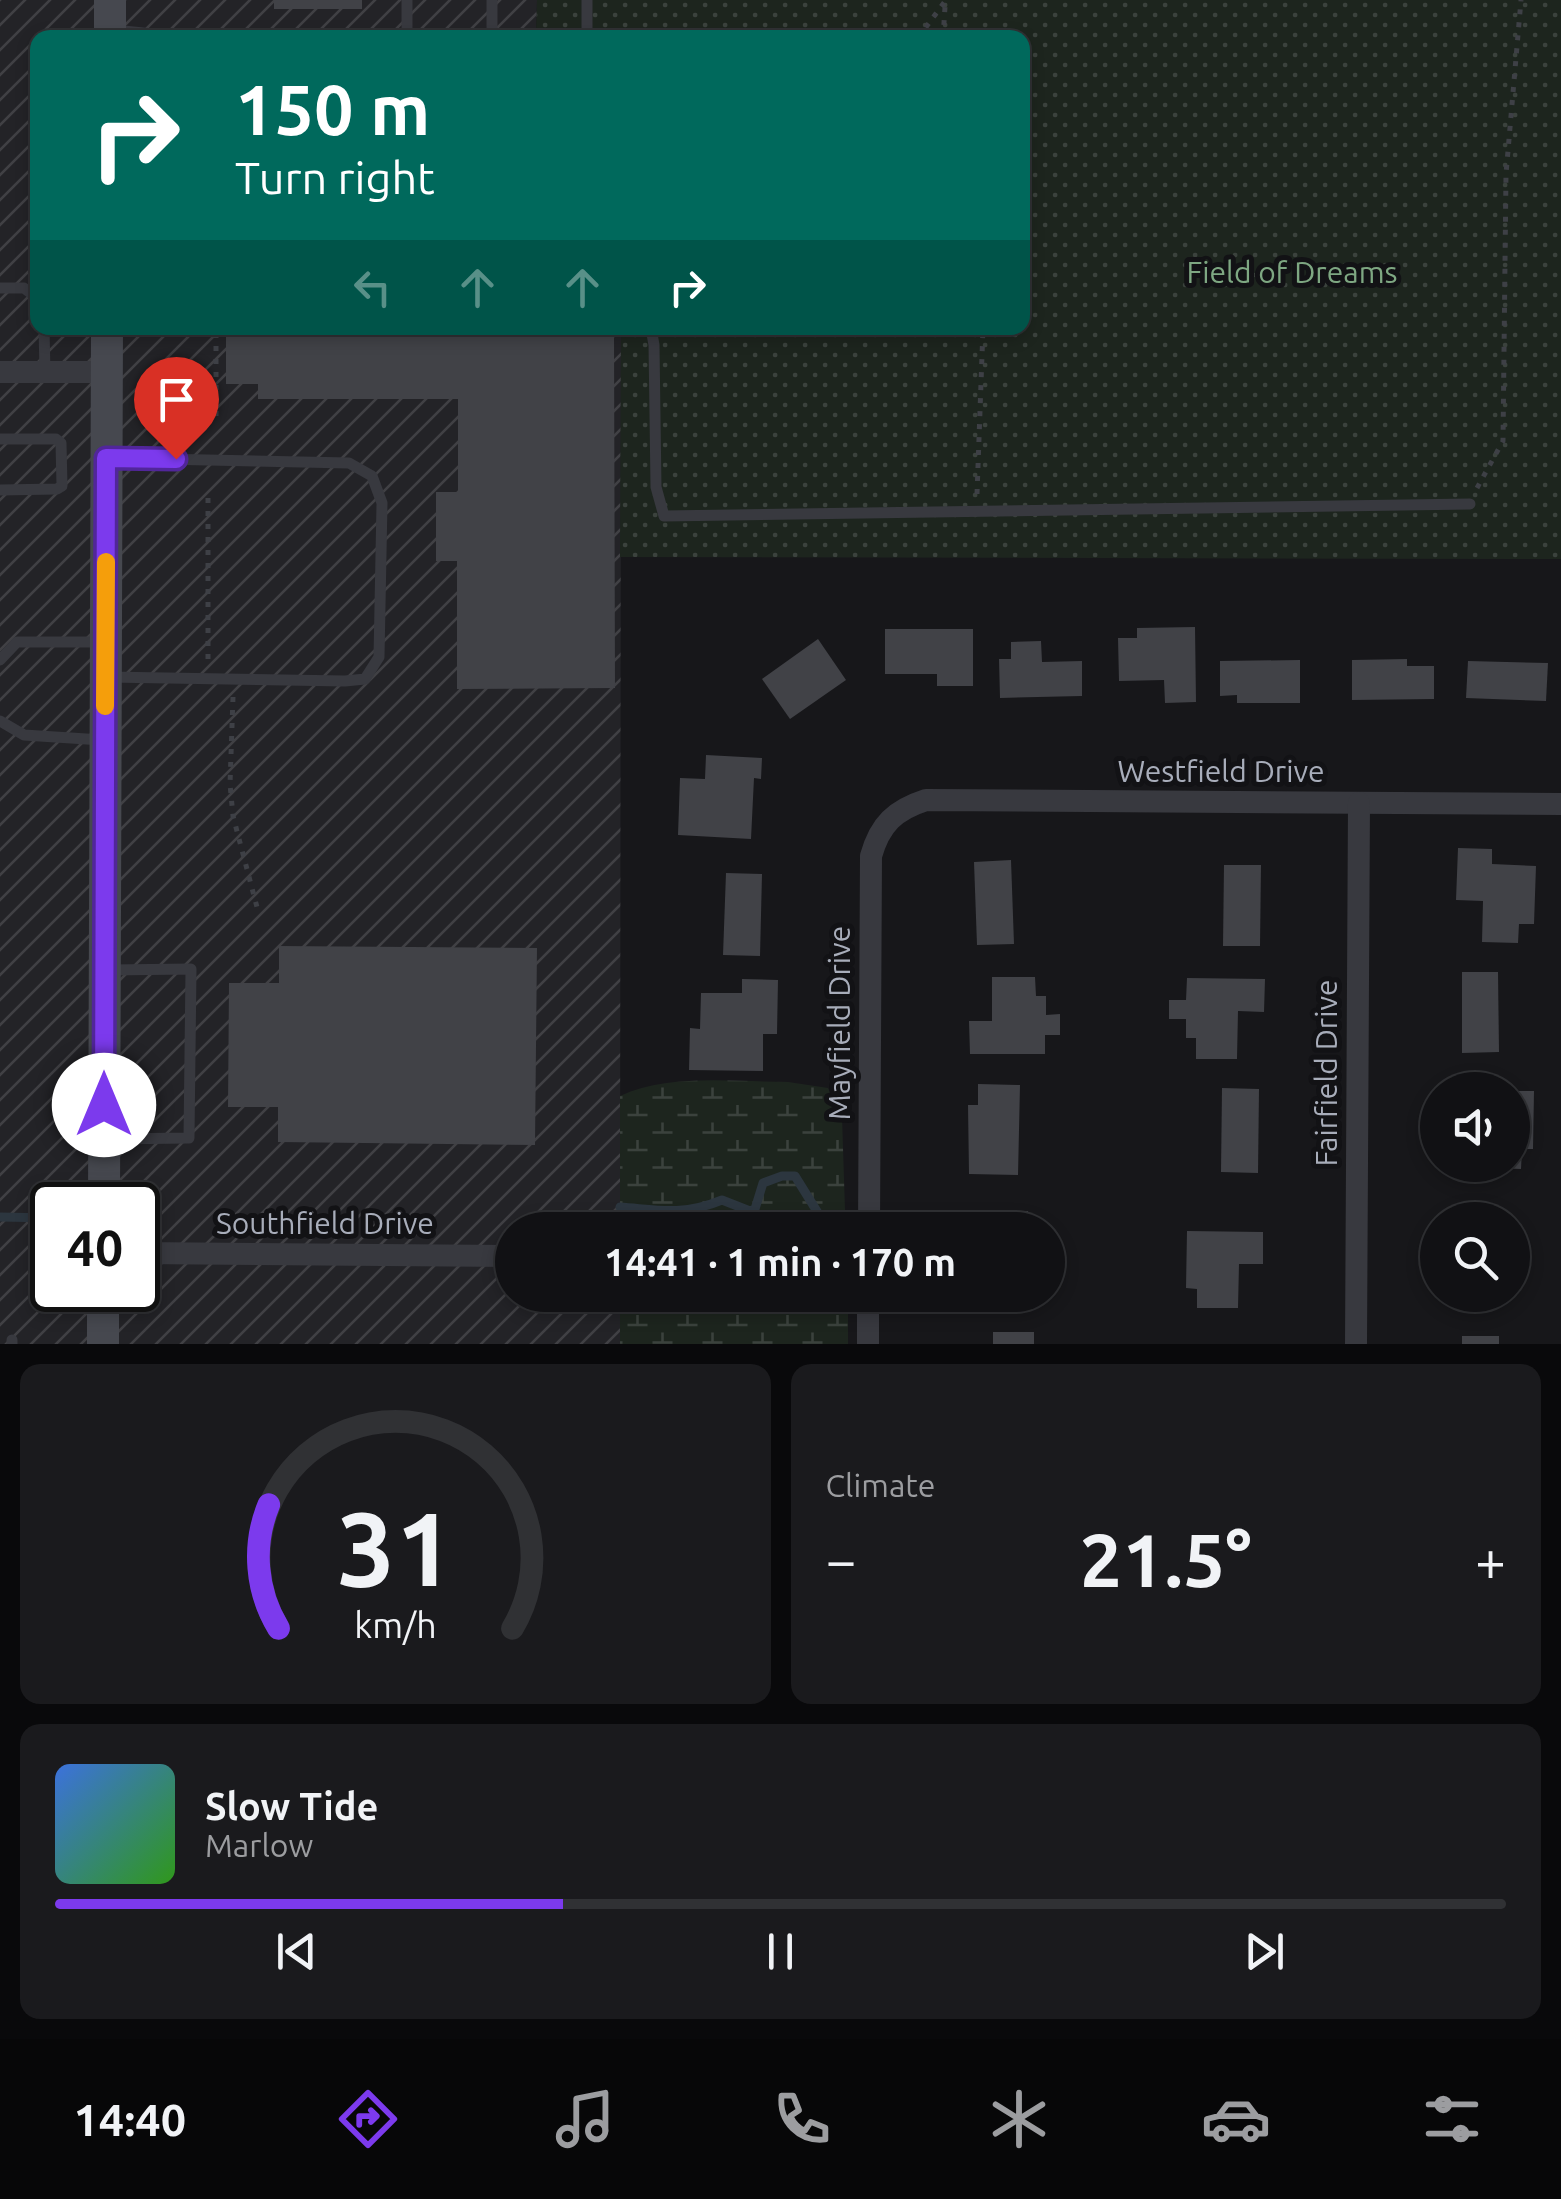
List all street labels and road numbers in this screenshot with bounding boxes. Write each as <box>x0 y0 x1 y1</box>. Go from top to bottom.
street label: Westfield Drive <box>1117 754 1325 788</box>
street label: Mayfield Drive <box>822 926 856 1120</box>
street label: Fairfield Drive <box>1309 979 1343 1167</box>
street label: Southfield Drive <box>216 1206 434 1240</box>

